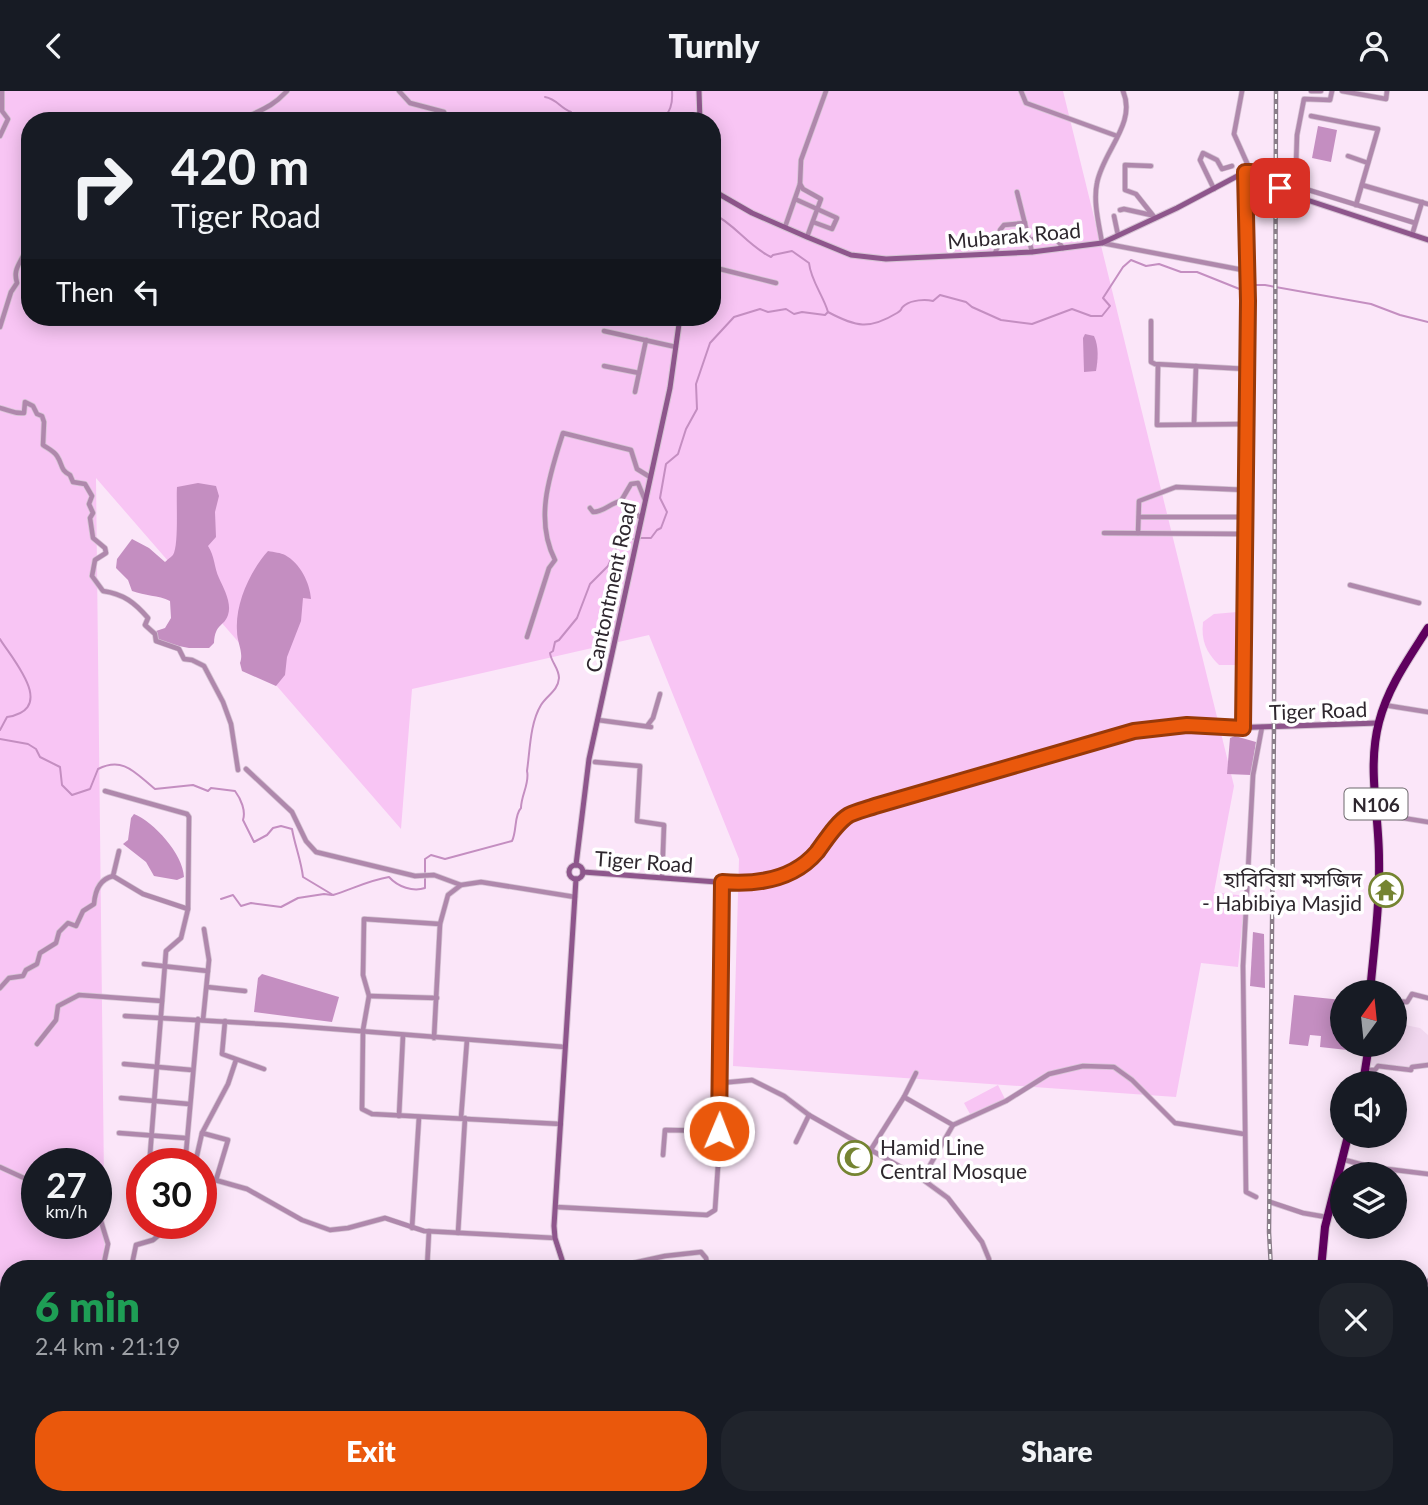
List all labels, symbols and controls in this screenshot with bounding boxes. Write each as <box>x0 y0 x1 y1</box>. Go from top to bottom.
text: Turnly <box>668 26 760 65</box>
icon: back <box>35 27 73 65</box>
icon: person <box>1355 27 1393 65</box>
text: 420 m <box>171 137 309 195</box>
icon: right <box>56 140 147 231</box>
pin <box>1250 158 1310 218</box>
icon: arrive <box>1261 169 1299 207</box>
text: Tiger Road <box>171 196 321 235</box>
street label: Mubarak Road <box>946 217 1082 253</box>
icon: left <box>128 273 166 311</box>
text: Then <box>56 276 114 308</box>
street label: Cantontment Road <box>580 499 640 675</box>
street label: Tiger Road <box>1268 696 1368 724</box>
road number: N106 <box>1344 789 1408 819</box>
street label: Tiger Road <box>594 845 694 877</box>
place label: হাবিবিয়া মসজিদ - Habibiya Masjid <box>1202 866 1362 915</box>
temple icon: হাবিবিয়া মসজিদ - Habibiya Masjid <box>1367 871 1405 909</box>
north arrow <box>1330 980 1407 1057</box>
map controls <box>1330 980 1407 1239</box>
button: sound <box>1330 1071 1407 1148</box>
position arrow <box>682 1094 756 1168</box>
place label: Hamid Line Central Mosque <box>880 1134 1027 1183</box>
mosque icon: Hamid Line Central Mosque <box>836 1139 874 1177</box>
speed limit sign: 30 <box>126 1148 217 1239</box>
button: layers <box>1330 1162 1407 1239</box>
text: 27 <box>46 1163 87 1205</box>
text: km/h <box>45 1200 88 1222</box>
text: 6 min <box>35 1281 140 1331</box>
button: close <box>1319 1283 1393 1357</box>
text: 2.4 km · 21:19 <box>35 1332 180 1360</box>
button: Exit <box>35 1411 707 1491</box>
button: Share <box>721 1411 1393 1491</box>

